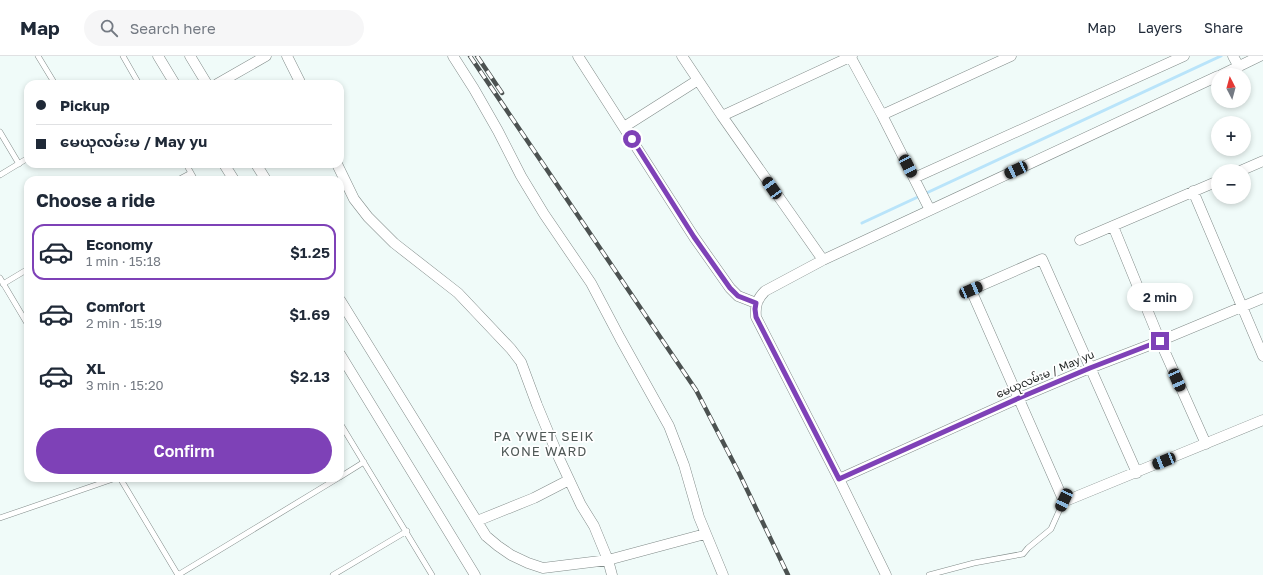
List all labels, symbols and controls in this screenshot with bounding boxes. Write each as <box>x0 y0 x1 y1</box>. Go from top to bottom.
search box <box>84 10 364 46</box>
text: Map <box>20 16 60 39</box>
icon: search <box>98 17 120 39</box>
text: Search here <box>130 19 216 37</box>
text: Map <box>1087 19 1116 36</box>
text: Layers <box>1138 19 1182 36</box>
text: Share <box>1204 19 1243 36</box>
north arrow <box>1211 68 1251 108</box>
map controls <box>1211 68 1251 204</box>
text: Pickup <box>60 96 110 114</box>
button: + <box>1211 116 1251 156</box>
route start <box>623 130 641 148</box>
text: မေယုလမ်းမ / May yu <box>60 132 207 150</box>
car <box>897 153 919 179</box>
car <box>1003 159 1029 181</box>
button: − <box>1211 164 1251 204</box>
car <box>760 175 784 201</box>
text: Choose a ride <box>36 189 155 211</box>
icon: car <box>38 234 74 270</box>
text: Economy <box>86 235 153 253</box>
text: $1.25 <box>290 243 330 261</box>
text: 1 min · 15:18 <box>86 253 161 269</box>
car <box>958 280 984 300</box>
callout: 2 min <box>1127 283 1193 311</box>
text: 2 min <box>1143 289 1177 305</box>
icon: car <box>38 296 74 332</box>
text: Comfort <box>86 297 145 315</box>
text: $1.69 <box>289 305 330 323</box>
text: 2 min · 15:19 <box>86 315 162 331</box>
route end <box>1151 332 1169 350</box>
street label: မေယုလမ်းမ / May yu <box>994 347 1097 403</box>
icon: car <box>38 358 74 394</box>
text: XL <box>86 359 105 377</box>
text: $2.13 <box>290 367 330 385</box>
car <box>1167 367 1187 393</box>
text: 3 min · 15:20 <box>86 377 164 393</box>
button: Confirm <box>36 428 332 474</box>
district label: PA YWET SEIK KONE WARD <box>493 428 595 459</box>
car <box>1151 451 1177 471</box>
car <box>1053 487 1075 513</box>

